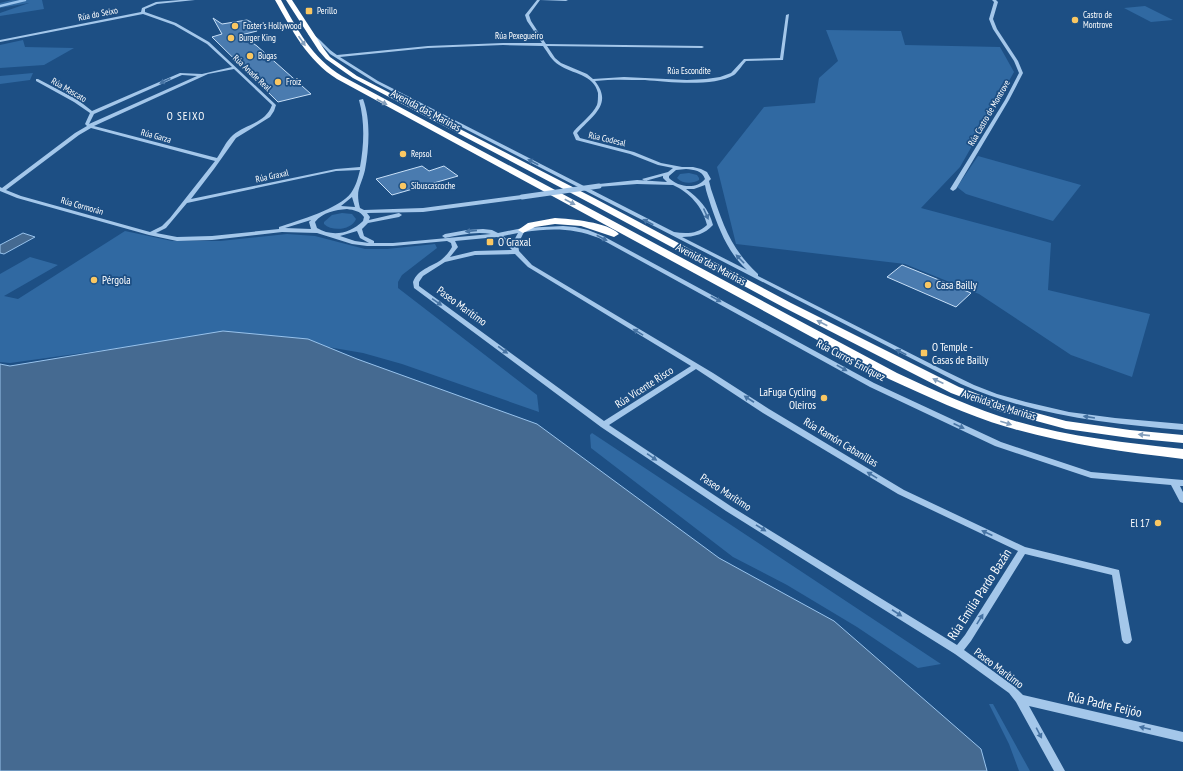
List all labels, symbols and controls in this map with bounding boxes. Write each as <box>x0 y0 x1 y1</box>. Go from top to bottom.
street label: Rúa do Seixo <box>77 4 119 23</box>
place label: Perillo <box>317 5 337 16</box>
marker: Perillo <box>304 6 314 16</box>
place label: Castro de Montrove <box>1083 9 1113 30</box>
marker: Castro de Montrove <box>1070 15 1080 25</box>
place label: Foster's Hollywood <box>243 20 302 31</box>
marker: Foster's Hollywood <box>230 21 240 31</box>
street label: Rúa Pexegueiro <box>495 30 543 41</box>
place label: Burger King <box>239 32 276 43</box>
marker: Burger King <box>226 33 236 43</box>
one-way arrow <box>298 36 306 47</box>
place label: Bugas <box>258 50 277 61</box>
marker: Bugas <box>245 51 255 61</box>
street label: Rúa Anade Real <box>231 52 274 94</box>
street label: Rúa Escondite <box>667 65 711 76</box>
street label: Rúa Mascato <box>50 75 89 104</box>
place label: Froiz <box>286 76 301 87</box>
marker: Froiz <box>273 77 283 87</box>
one-way arrow <box>160 78 171 84</box>
street label: Rúa Castro de Montrove <box>965 78 1012 148</box>
street label: Avenida das Mariñas <box>389 86 464 134</box>
one-way arrow <box>376 98 388 105</box>
district label: O SEIXO <box>167 109 205 123</box>
street label: Rúa Garza <box>140 126 173 145</box>
street label: Rúa Codesal <box>587 129 628 148</box>
place label: Repsol <box>411 148 433 159</box>
marker: Repsol <box>398 149 408 159</box>
one-way arrow <box>527 158 539 165</box>
street label: Rúa Graxal <box>254 166 290 184</box>
place label: Sibuscascoche <box>411 180 456 191</box>
marker: Sibuscascoche <box>398 181 408 191</box>
street label: Rúa Cormorán <box>60 194 105 217</box>
one-way arrow <box>565 199 576 206</box>
one-way arrow <box>703 209 709 220</box>
one-way arrow <box>643 219 654 225</box>
one-way arrow <box>465 228 477 235</box>
one-way arrow <box>596 234 607 241</box>
place label: O Graxal <box>498 235 531 249</box>
marker: O Graxal <box>485 237 495 247</box>
street label: Avenida das Mariñas <box>674 240 749 288</box>
one-way arrow <box>736 254 745 264</box>
place label: Pérgola <box>102 273 131 287</box>
marker: Pérgola <box>89 275 99 285</box>
place label: Casa Bailly <box>936 278 978 292</box>
marker: Casa Bailly <box>923 280 933 290</box>
street label: Paseo Marítimo <box>434 283 490 329</box>
one-way arrow <box>710 296 722 302</box>
one-way arrow <box>432 298 442 306</box>
one-way arrow <box>817 320 828 326</box>
one-way arrow <box>632 328 644 335</box>
street label: Rúa Curros Enríquez <box>814 336 888 384</box>
place label: O Temple - Casas de Bailly <box>932 340 989 367</box>
one-way arrow <box>498 346 508 354</box>
marker: O Temple - Casas de Bailly <box>919 348 929 358</box>
one-way arrow <box>895 349 907 355</box>
street label: Rúa Vicente Risco <box>612 363 676 411</box>
one-way arrow <box>837 365 848 372</box>
one-way arrow <box>933 378 944 384</box>
place label: LaFuga Cycling Oleiros <box>759 385 816 412</box>
street label: Avenida das Mariñas <box>960 386 1038 424</box>
marker: LaFuga Cycling Oleiros <box>819 393 829 403</box>
one-way arrow <box>744 395 754 403</box>
street label: Rúa Ramón Cabanillas <box>801 414 881 470</box>
one-way arrow <box>1082 414 1095 420</box>
one-way arrow <box>1001 420 1013 426</box>
one-way arrow <box>953 423 965 429</box>
one-way arrow <box>1138 432 1150 439</box>
one-way arrow <box>647 453 658 461</box>
street label: Paseo Marítimo <box>698 470 755 514</box>
one-way arrow <box>866 471 878 478</box>
place label: El 17 <box>1130 516 1150 530</box>
marker: El 17 <box>1153 518 1163 528</box>
one-way arrow <box>755 525 767 532</box>
one-way arrow <box>982 530 993 536</box>
street label: Rúa Emilia Pardo Bazán <box>944 545 1015 643</box>
one-way arrow <box>891 610 903 617</box>
one-way arrow <box>976 614 984 624</box>
street label: Paseo Marítimo <box>971 645 1027 691</box>
street label: Rúa Padre Feijóo <box>1066 688 1144 721</box>
one-way arrow <box>1139 725 1151 731</box>
one-way arrow <box>1036 727 1042 739</box>

